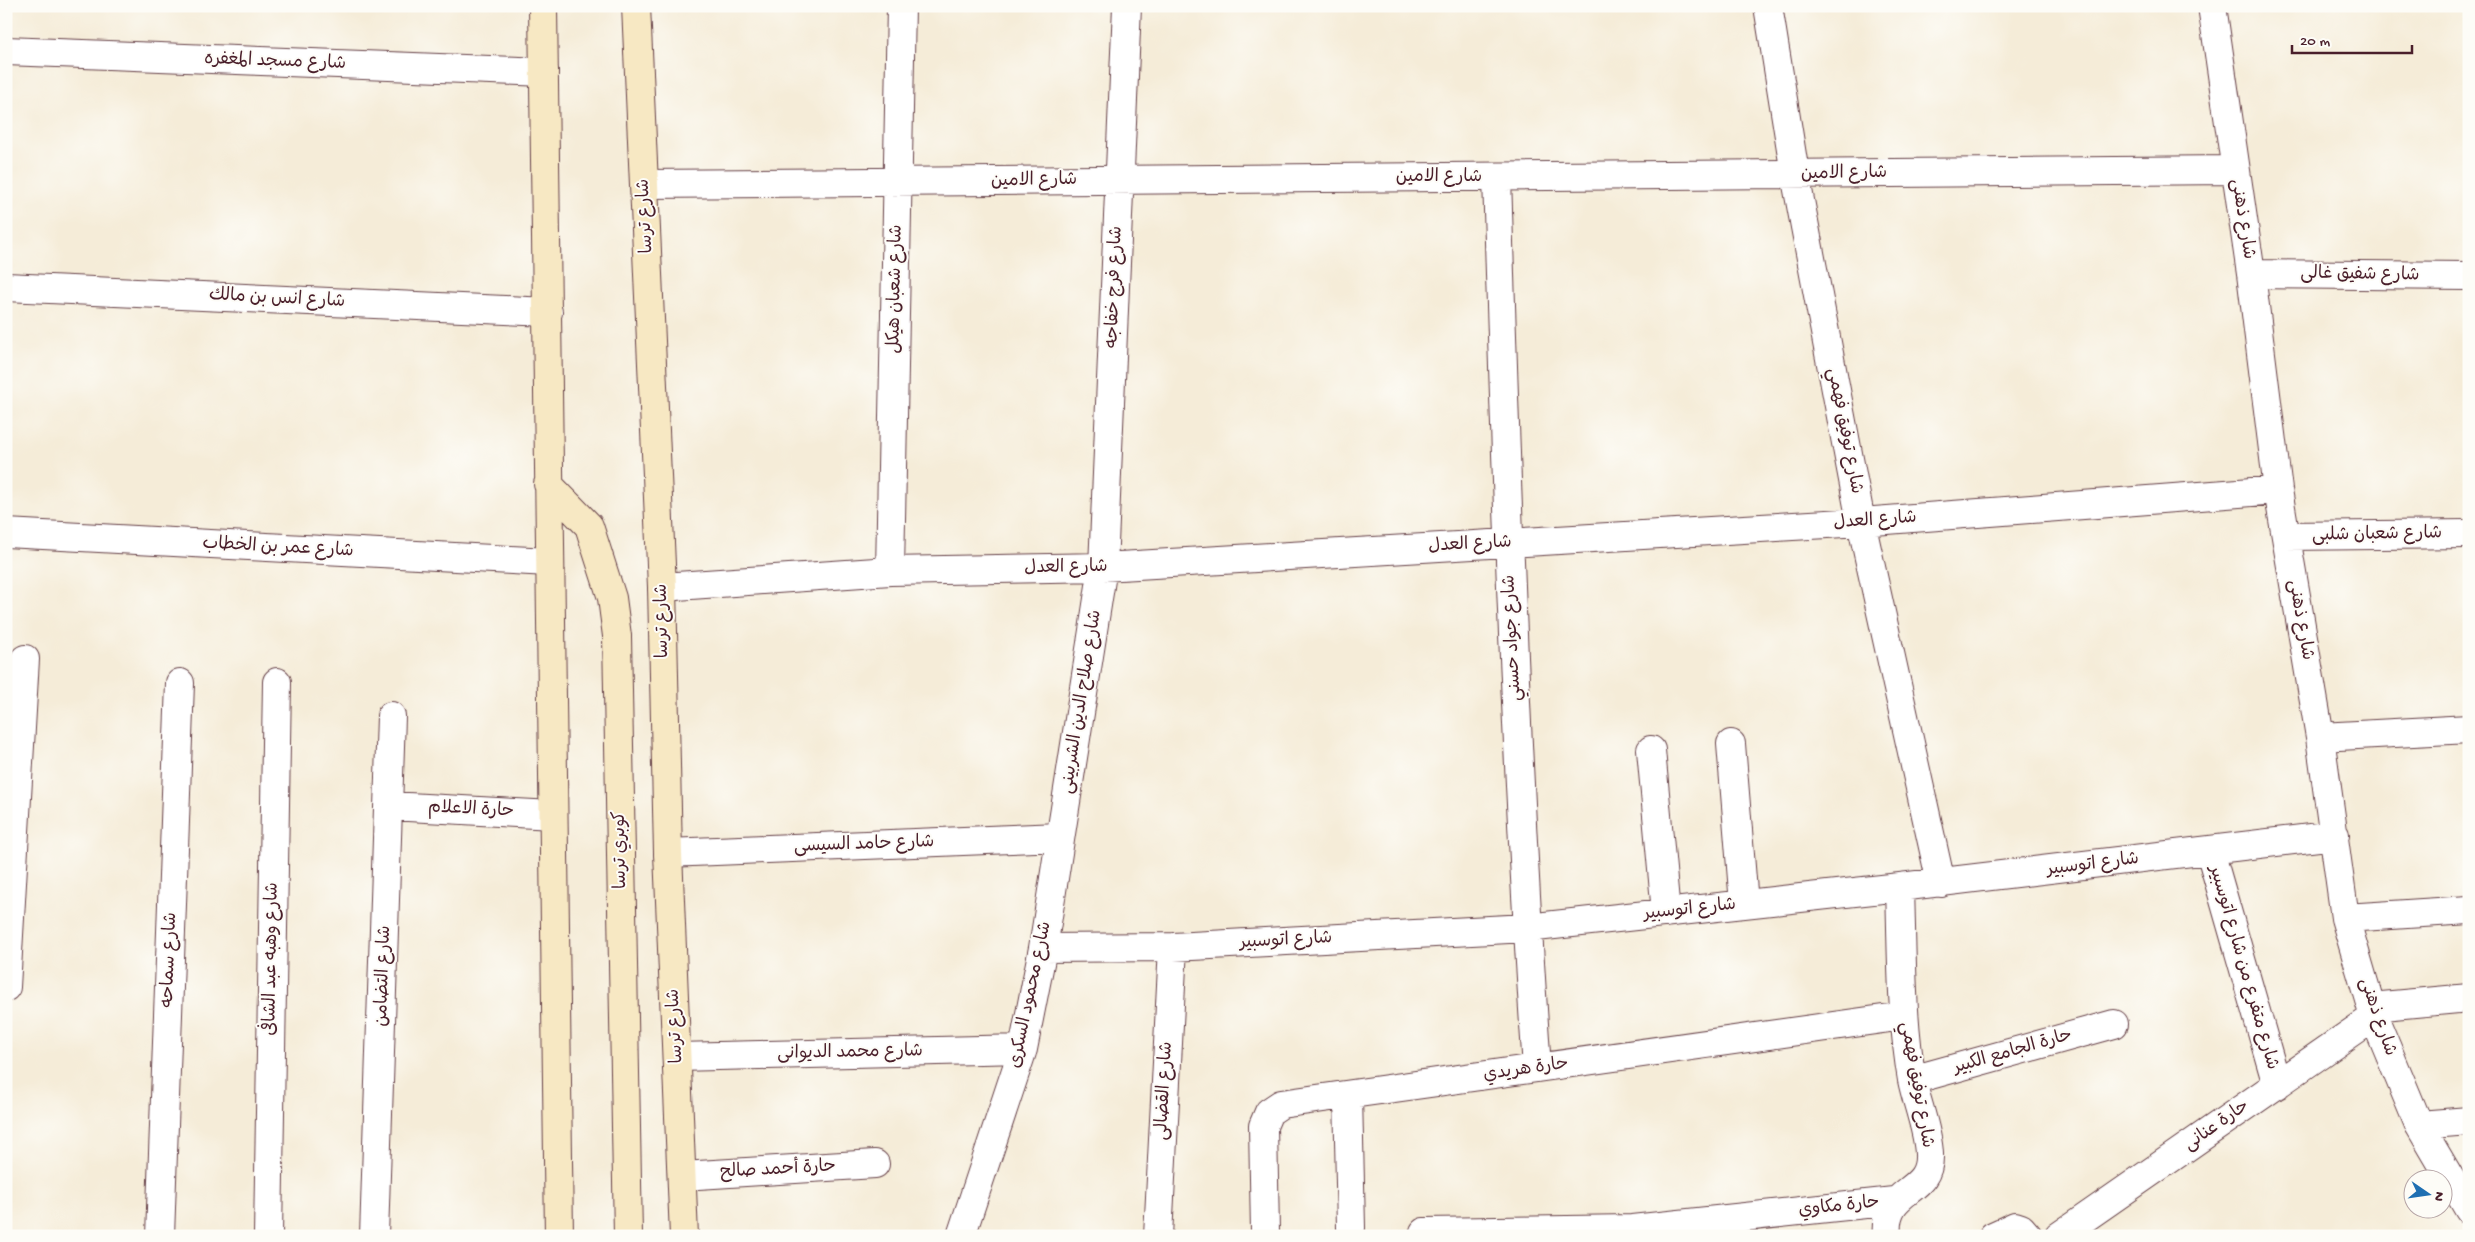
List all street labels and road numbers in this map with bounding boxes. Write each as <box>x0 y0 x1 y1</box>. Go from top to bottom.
street label: شارع مسجد المغفره <box>204 49 346 75</box>
street label: شارع الامين <box>1801 163 1887 185</box>
street label: شارع الامين <box>1396 167 1482 188</box>
street label: شارع الامين <box>991 170 1077 192</box>
street label: شارع ذهنى <box>2225 177 2259 261</box>
street label: شارع ترسا <box>634 178 658 254</box>
street label: شارع شعبان هيكل <box>884 224 908 354</box>
street label: شارع فرج خفاجه <box>1102 226 1128 348</box>
street label: شارع شفيق غالى <box>2300 263 2420 287</box>
street label: شارع انس بن مالك <box>208 285 346 313</box>
street label: شارع توفيق فهمي <box>1819 366 1866 496</box>
street label: شارع العدل <box>1833 508 1917 534</box>
street label: شارع شعبان شلبى <box>2312 523 2442 547</box>
street label: شارع العدل <box>1428 532 1512 558</box>
street label: شارع عمر بن الخطاب <box>202 534 354 562</box>
street label: شارع العدل <box>1024 557 1108 579</box>
street label: شارع جواد حسني <box>1499 574 1530 702</box>
street label: شارع ذهنى <box>2283 578 2317 662</box>
street label: شارع ترسا <box>652 583 674 659</box>
street label: شارع صلاح الدين الشربينى <box>1057 609 1107 795</box>
street label: حارة الاعلام <box>427 797 515 824</box>
street label: كوبري ترسا <box>610 811 632 889</box>
street label: شارع حامد السيسى <box>793 832 935 858</box>
street label: شارع اتوسبير <box>2044 849 2140 881</box>
street label: شارع متفرع من شارع اتوسبير <box>2203 862 2282 1072</box>
street label: شارع وهبه عبد الشافى <box>256 882 284 1036</box>
street label: شارع اتوسبير <box>1641 895 1737 925</box>
street label: شارع سماحه <box>158 912 182 1008</box>
street label: شارع محمود السكرى <box>1005 920 1057 1070</box>
street label: شارع التضامن <box>372 925 396 1027</box>
street label: شارع اتوسبير <box>1237 928 1333 954</box>
street label: شارع ذهنى <box>2354 975 2400 1059</box>
street label: شارع ترسا <box>664 988 688 1064</box>
street label: شارع توفيق فهمي <box>1892 1020 1937 1150</box>
street label: حارة الجامع الكبير <box>1949 1025 2075 1080</box>
street label: شارع محمد الديوانى <box>777 1041 923 1065</box>
street label: شارع القضالى <box>1152 1041 1178 1141</box>
street label: حارة هريدي <box>1482 1054 1570 1086</box>
street label: حارة عنانى <box>2180 1096 2254 1156</box>
street label: حارة أحمد صالح <box>719 1154 836 1184</box>
street label: حارة مكاوي <box>1797 1192 1881 1222</box>

